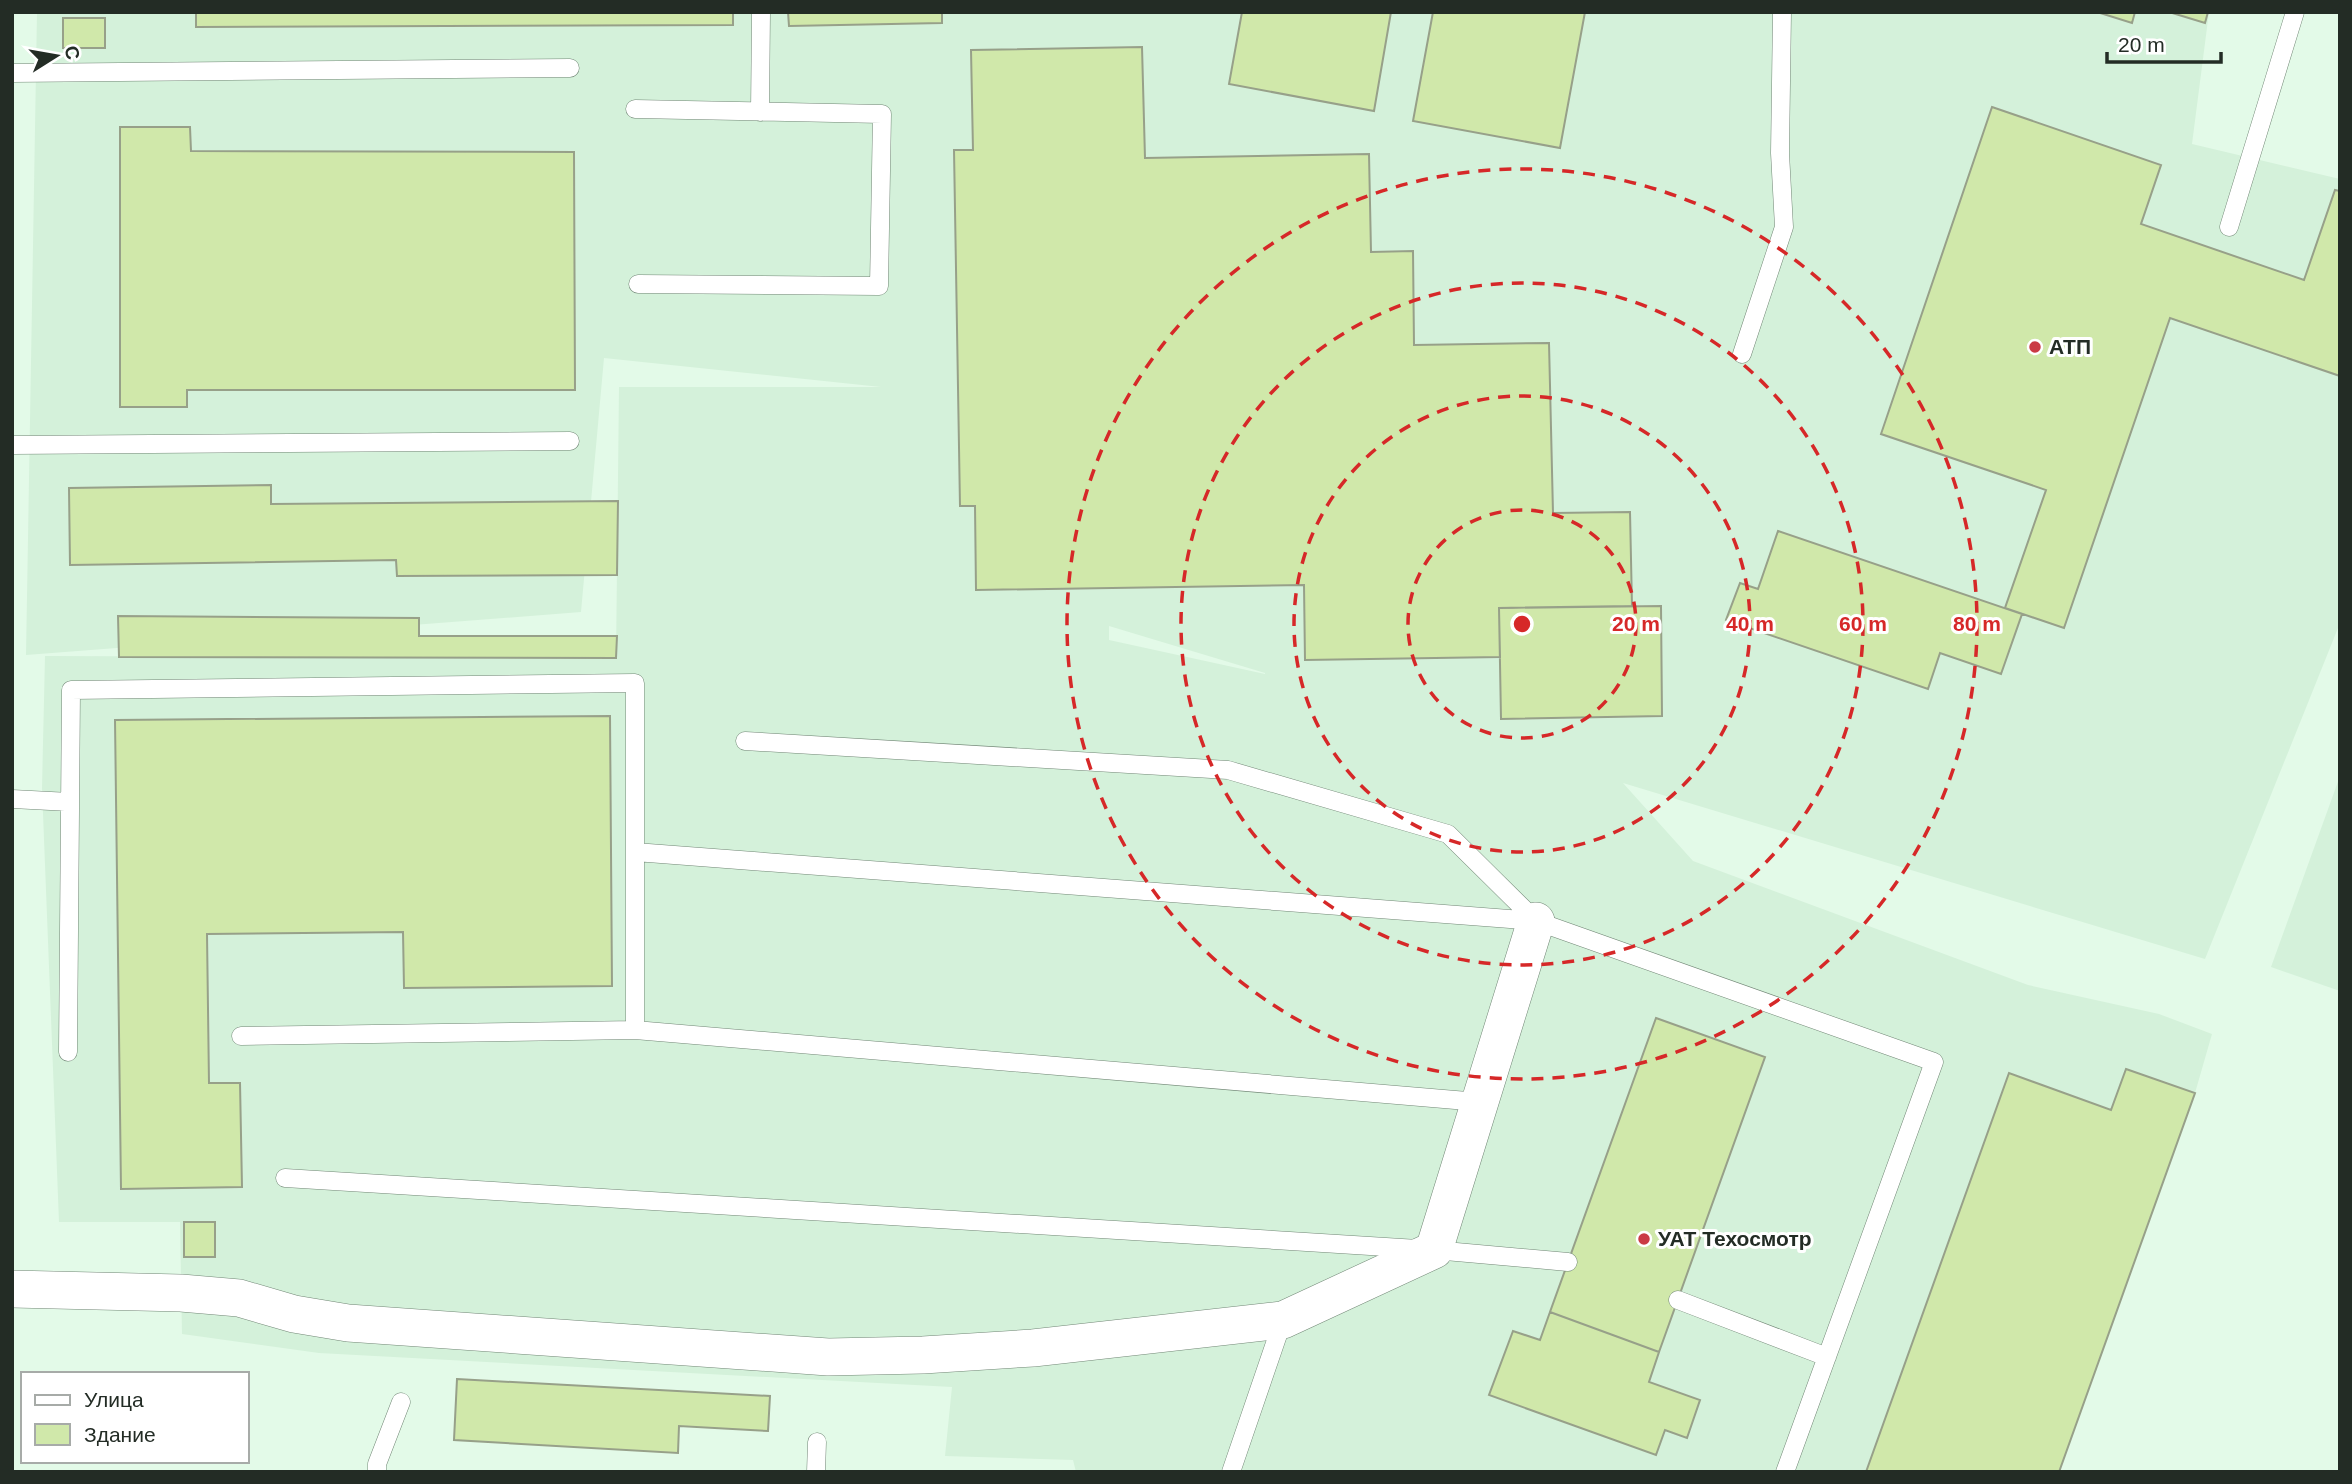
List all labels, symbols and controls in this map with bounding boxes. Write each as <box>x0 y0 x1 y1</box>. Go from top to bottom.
north arrow <box>21 21 91 91</box>
scale bar <box>2107 21 2221 65</box>
text: 20 m <box>2118 33 2165 56</box>
text: С <box>61 44 84 62</box>
place label: АТП <box>2049 335 2091 358</box>
marker: АТП <box>2027 339 2043 355</box>
centre of rings <box>1510 612 1534 636</box>
text: 20 m <box>1612 612 1660 635</box>
text: 40 m <box>1726 612 1774 635</box>
text: 60 m <box>1839 612 1887 635</box>
text: 80 m <box>1953 612 2001 635</box>
place label: УАТ Техосмотр <box>1658 1227 1812 1250</box>
marker: УАТ Техосмотр <box>1636 1231 1652 1247</box>
legend <box>21 1372 248 1463</box>
text: Улица <box>84 1388 144 1411</box>
text: Здание <box>84 1423 156 1446</box>

